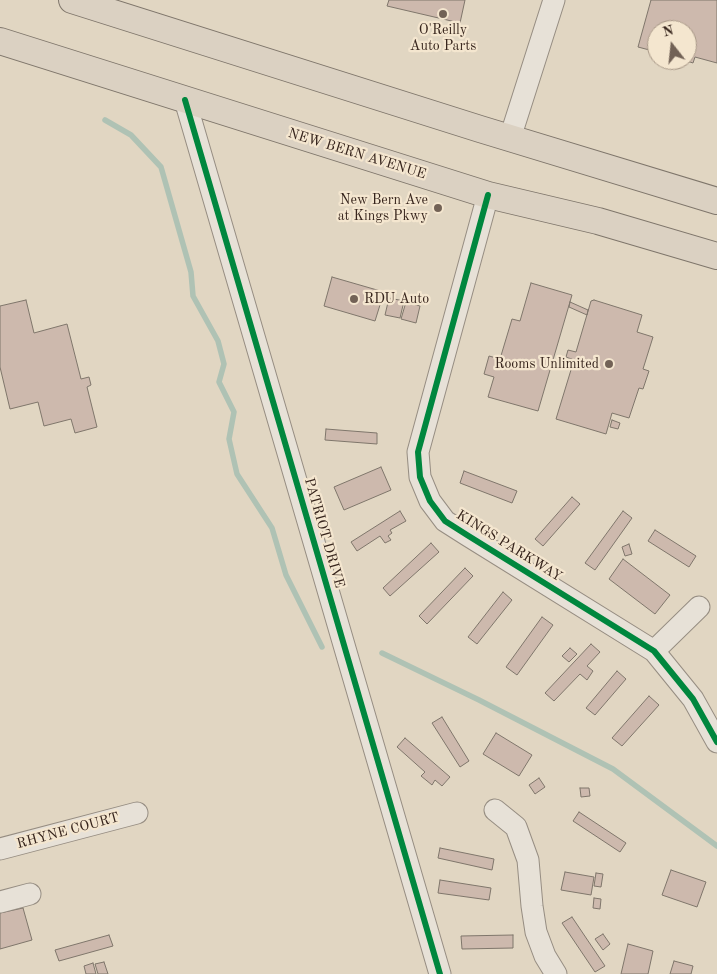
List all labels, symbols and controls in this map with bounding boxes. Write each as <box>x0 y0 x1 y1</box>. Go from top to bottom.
marker: O'Reilly Auto Parts <box>437 8 449 20</box>
north arrow <box>647 20 697 70</box>
place label: O'Reilly Auto Parts <box>410 22 476 54</box>
text: N <box>661 23 675 40</box>
street label: NEW BERN AVENUE <box>286 125 428 183</box>
place label: New Bern Ave at Kings Pkwy <box>338 192 428 224</box>
marker: New Bern Ave at Kings Pkwy <box>432 202 444 214</box>
place label: RDU Auto <box>364 291 429 307</box>
marker: RDU Auto <box>348 293 360 305</box>
place label: Rooms Unlimited <box>494 356 599 372</box>
marker: Rooms Unlimited <box>603 358 615 370</box>
street label: PATRIOT DRIVE <box>300 476 348 590</box>
street label: KINGS PARKWAY <box>453 507 565 585</box>
street label: RHYNE COURT <box>15 809 121 853</box>

